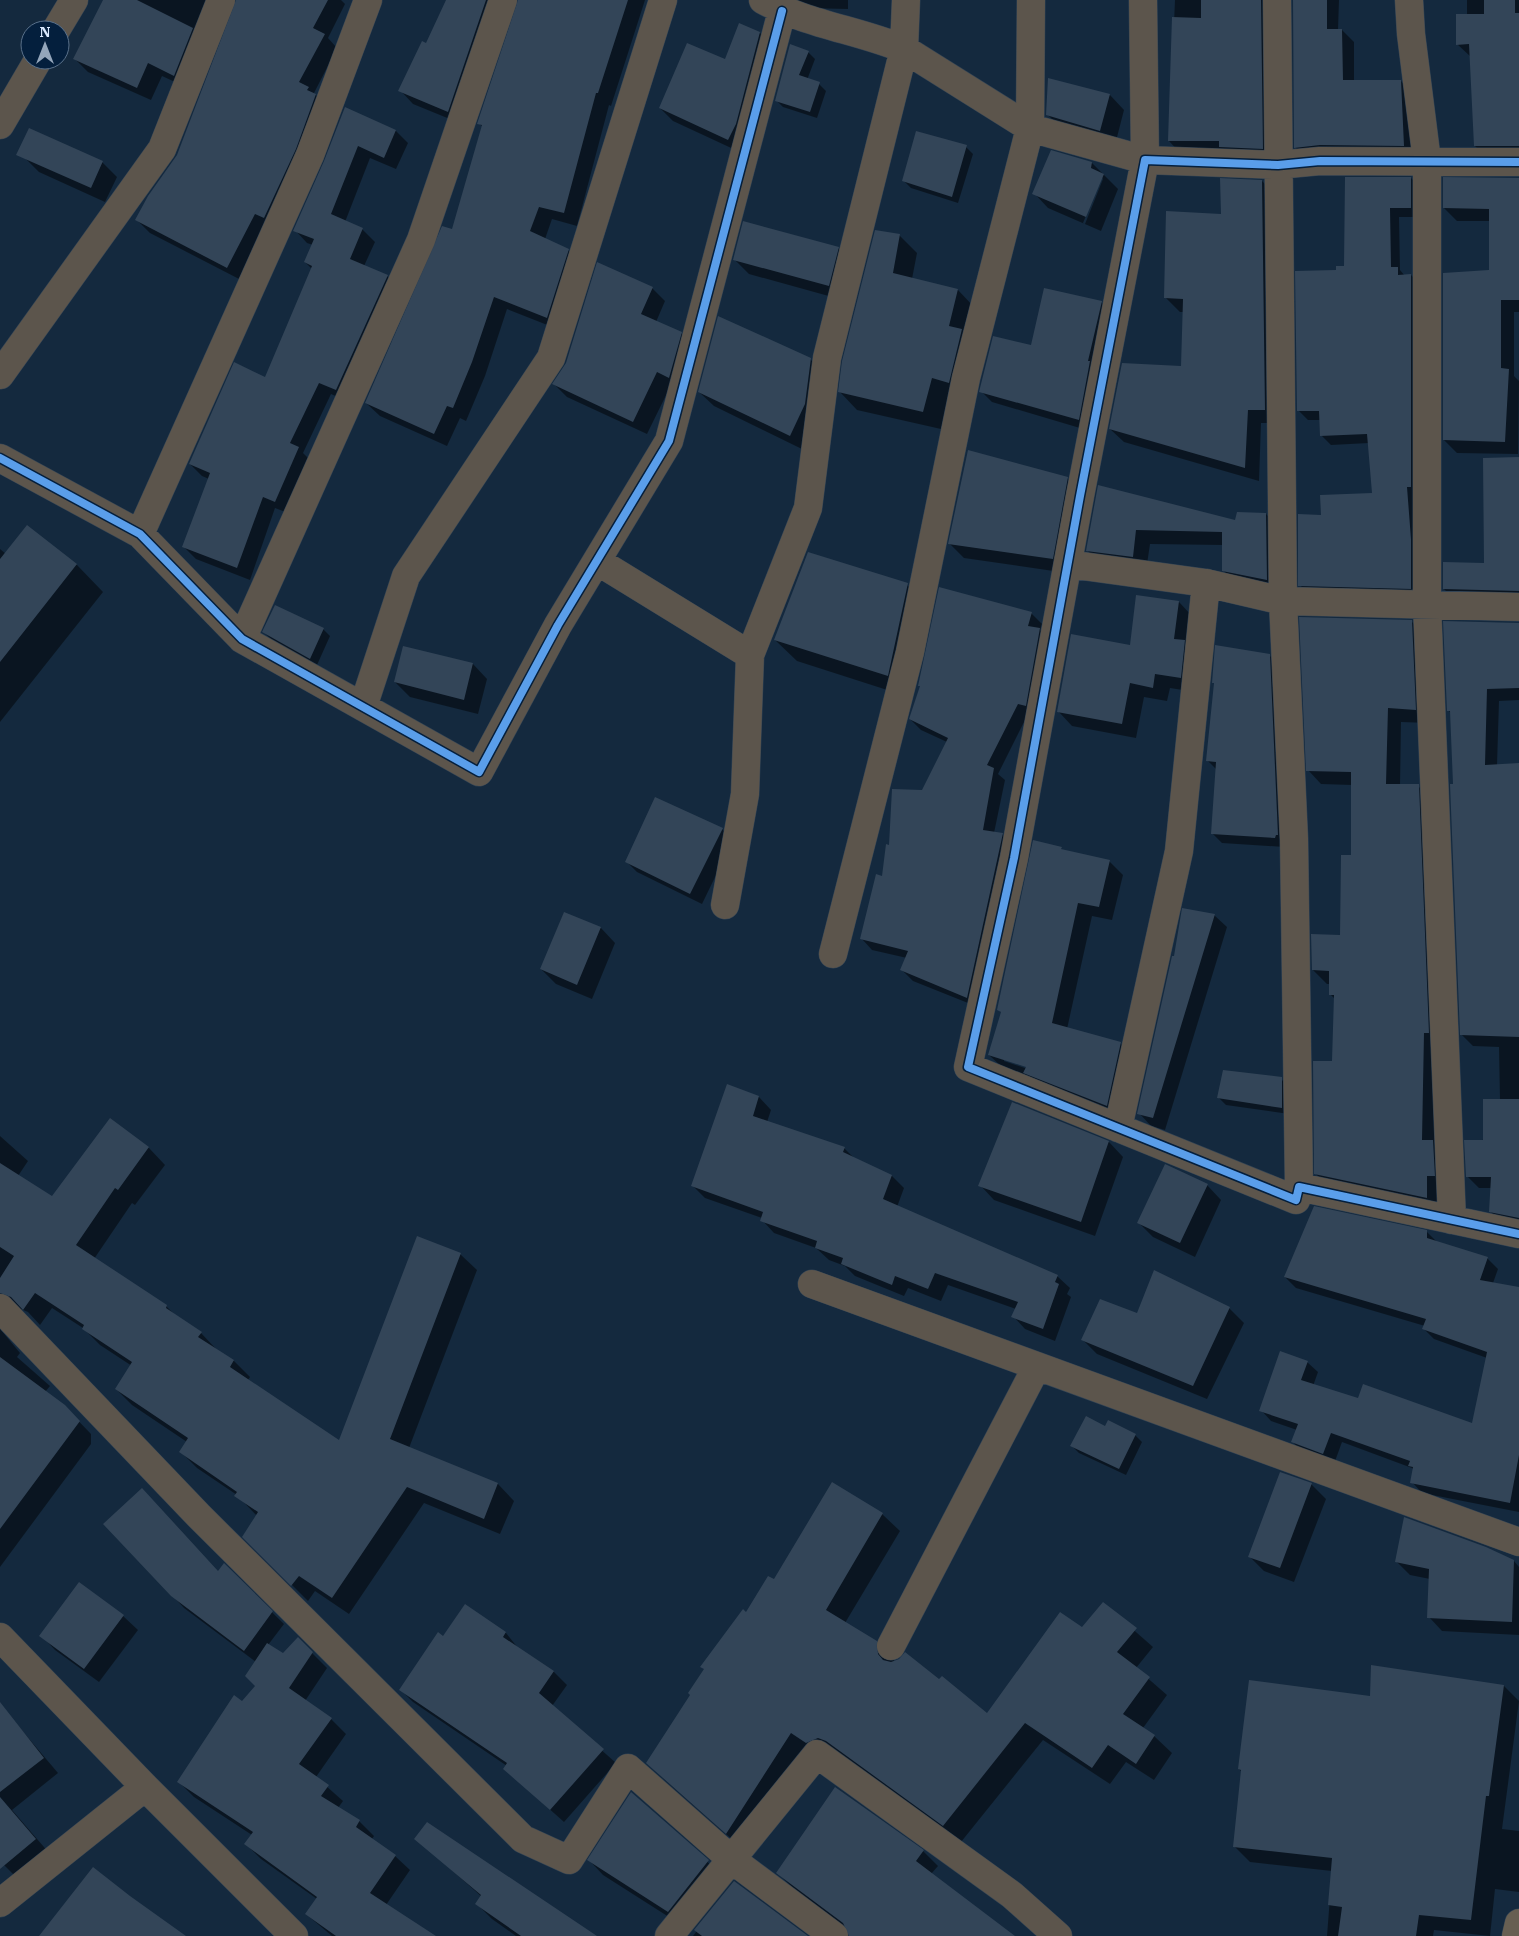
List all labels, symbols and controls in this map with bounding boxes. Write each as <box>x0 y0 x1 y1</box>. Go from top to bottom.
north arrow <box>20 20 70 70</box>
text: N <box>39 23 51 41</box>

